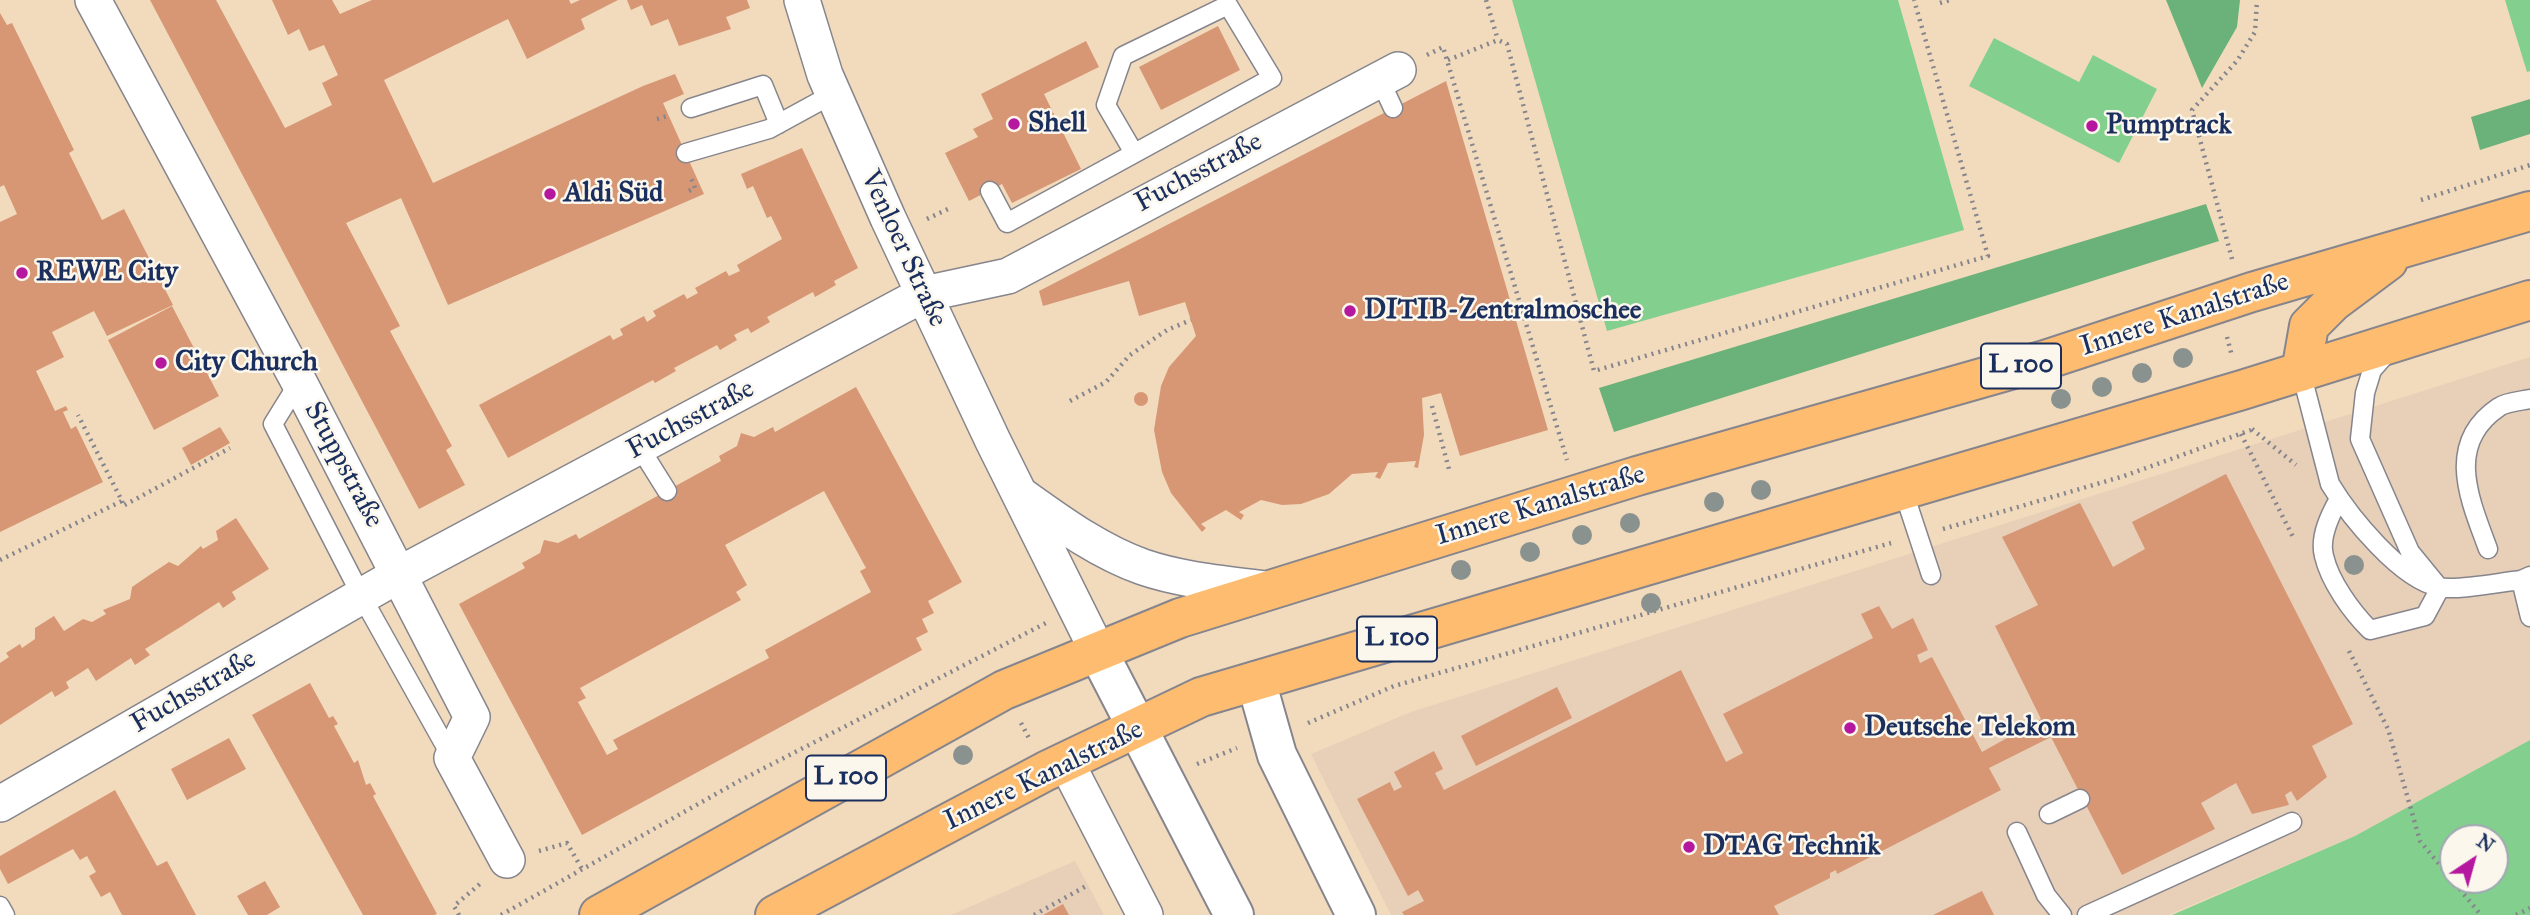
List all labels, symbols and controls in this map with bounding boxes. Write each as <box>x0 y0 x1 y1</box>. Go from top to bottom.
place label: Shell <box>1028 107 1086 141</box>
place label: Pumptrack <box>2106 109 2232 143</box>
marker: Shell <box>1006 116 1022 132</box>
marker: Pumptrack <box>2084 118 2100 134</box>
street label: Fuchsstraße <box>1130 126 1268 220</box>
street label: Venloer Straße <box>852 165 954 333</box>
place label: Aldi Süd <box>564 177 663 211</box>
marker: Aldi Süd <box>542 186 558 202</box>
place label: REWE City <box>36 256 178 290</box>
marker: REWE City <box>14 265 30 281</box>
street label: Innere Kanalstraße <box>2077 266 2293 364</box>
place label: DITIB-Zentralmoschee <box>1364 294 1641 328</box>
marker: DITIB-Zentralmoschee <box>1342 303 1358 319</box>
road number: L 100 <box>1981 344 2061 388</box>
place label: City Church <box>175 346 318 380</box>
marker: City Church <box>153 355 169 371</box>
street label: Fuchsstraße <box>622 373 760 467</box>
street label: Stuppstraße <box>296 396 390 534</box>
street label: Innere Kanalstraße <box>1432 458 1650 554</box>
road number: L 100 <box>1357 617 1437 662</box>
street label: Fuchsstraße <box>125 643 263 741</box>
place label: Deutsche Telekom <box>1864 711 2076 745</box>
street label: Innere Kanalstraße <box>939 713 1149 839</box>
marker: Deutsche Telekom <box>1842 720 1858 736</box>
road number: L 100 <box>806 756 886 800</box>
north arrow <box>2439 824 2509 894</box>
text: N <box>2472 829 2499 857</box>
place label: DTAG Technik <box>1703 830 1880 864</box>
marker: DTAG Technik <box>1681 839 1697 855</box>

